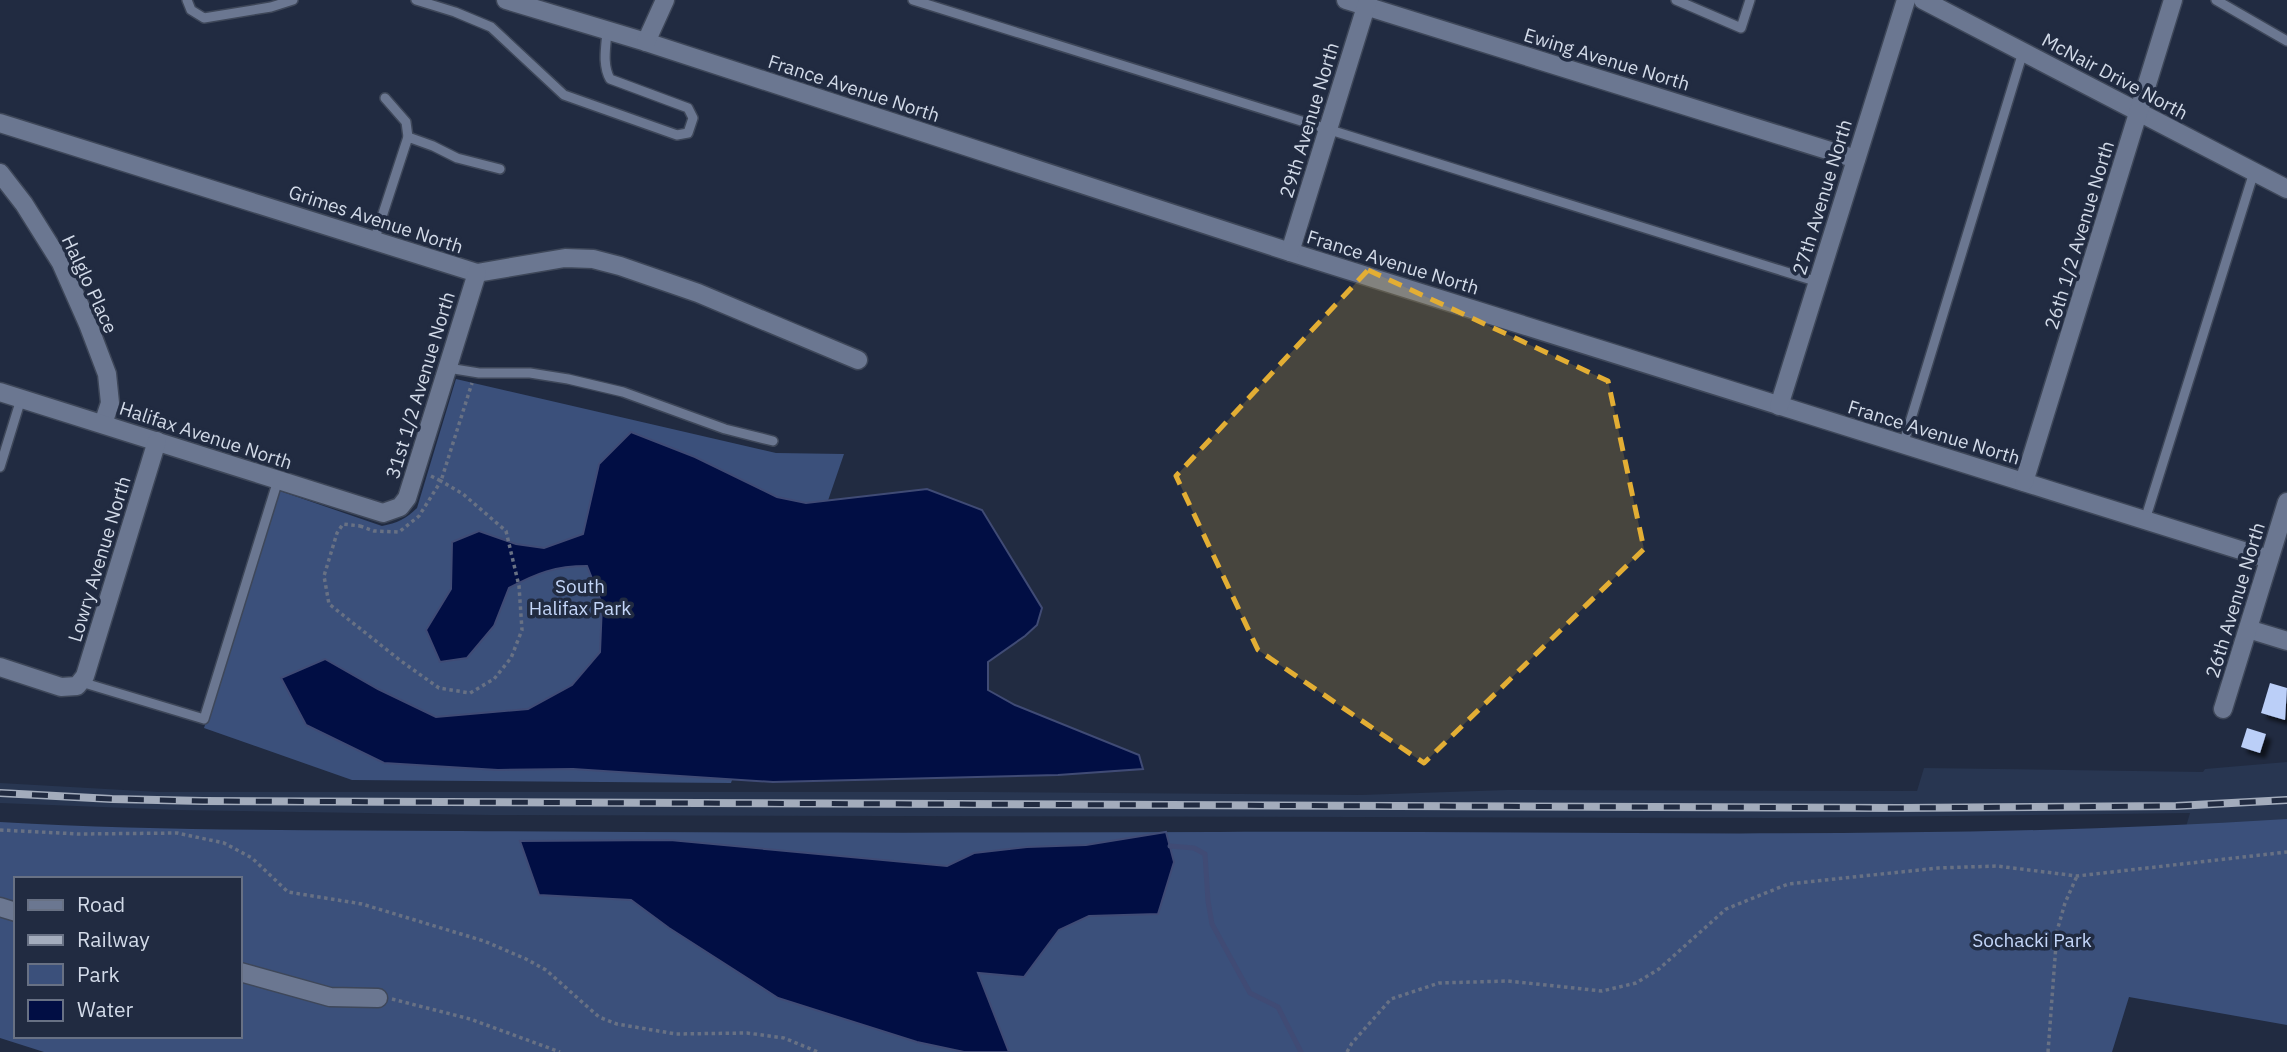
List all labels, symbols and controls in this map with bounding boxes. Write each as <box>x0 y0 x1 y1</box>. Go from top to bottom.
street label: Ewing Avenue North <box>1521 22 1693 96</box>
street label: McNair Drive North <box>2038 27 2192 125</box>
street label: 29th Avenue North <box>1274 39 1344 201</box>
street label: France Avenue North <box>765 49 943 127</box>
street label: 27th Avenue North <box>1787 116 1857 278</box>
street label: 26th 1/2 Avenue North <box>2039 138 2119 332</box>
street label: Grimes Avenue North <box>286 179 466 259</box>
street label: France Avenue North <box>1304 224 1482 300</box>
street label: Halglo Place <box>57 231 123 337</box>
street label: 31st 1/2 Avenue North <box>380 289 460 481</box>
street label: France Avenue North <box>1845 394 2023 470</box>
street label: Halifax Avenue North <box>116 396 296 474</box>
street label: Lowry Avenue North <box>62 473 136 645</box>
street label: 26th Avenue North <box>2200 519 2270 681</box>
park label: South Halifax Park <box>529 574 631 620</box>
legend <box>14 877 242 1038</box>
text: Road <box>77 890 125 918</box>
text: Railway <box>77 925 150 953</box>
park label: Sochacki Park <box>1972 928 2092 952</box>
text: Park <box>77 960 120 988</box>
text: Water <box>77 995 134 1023</box>

